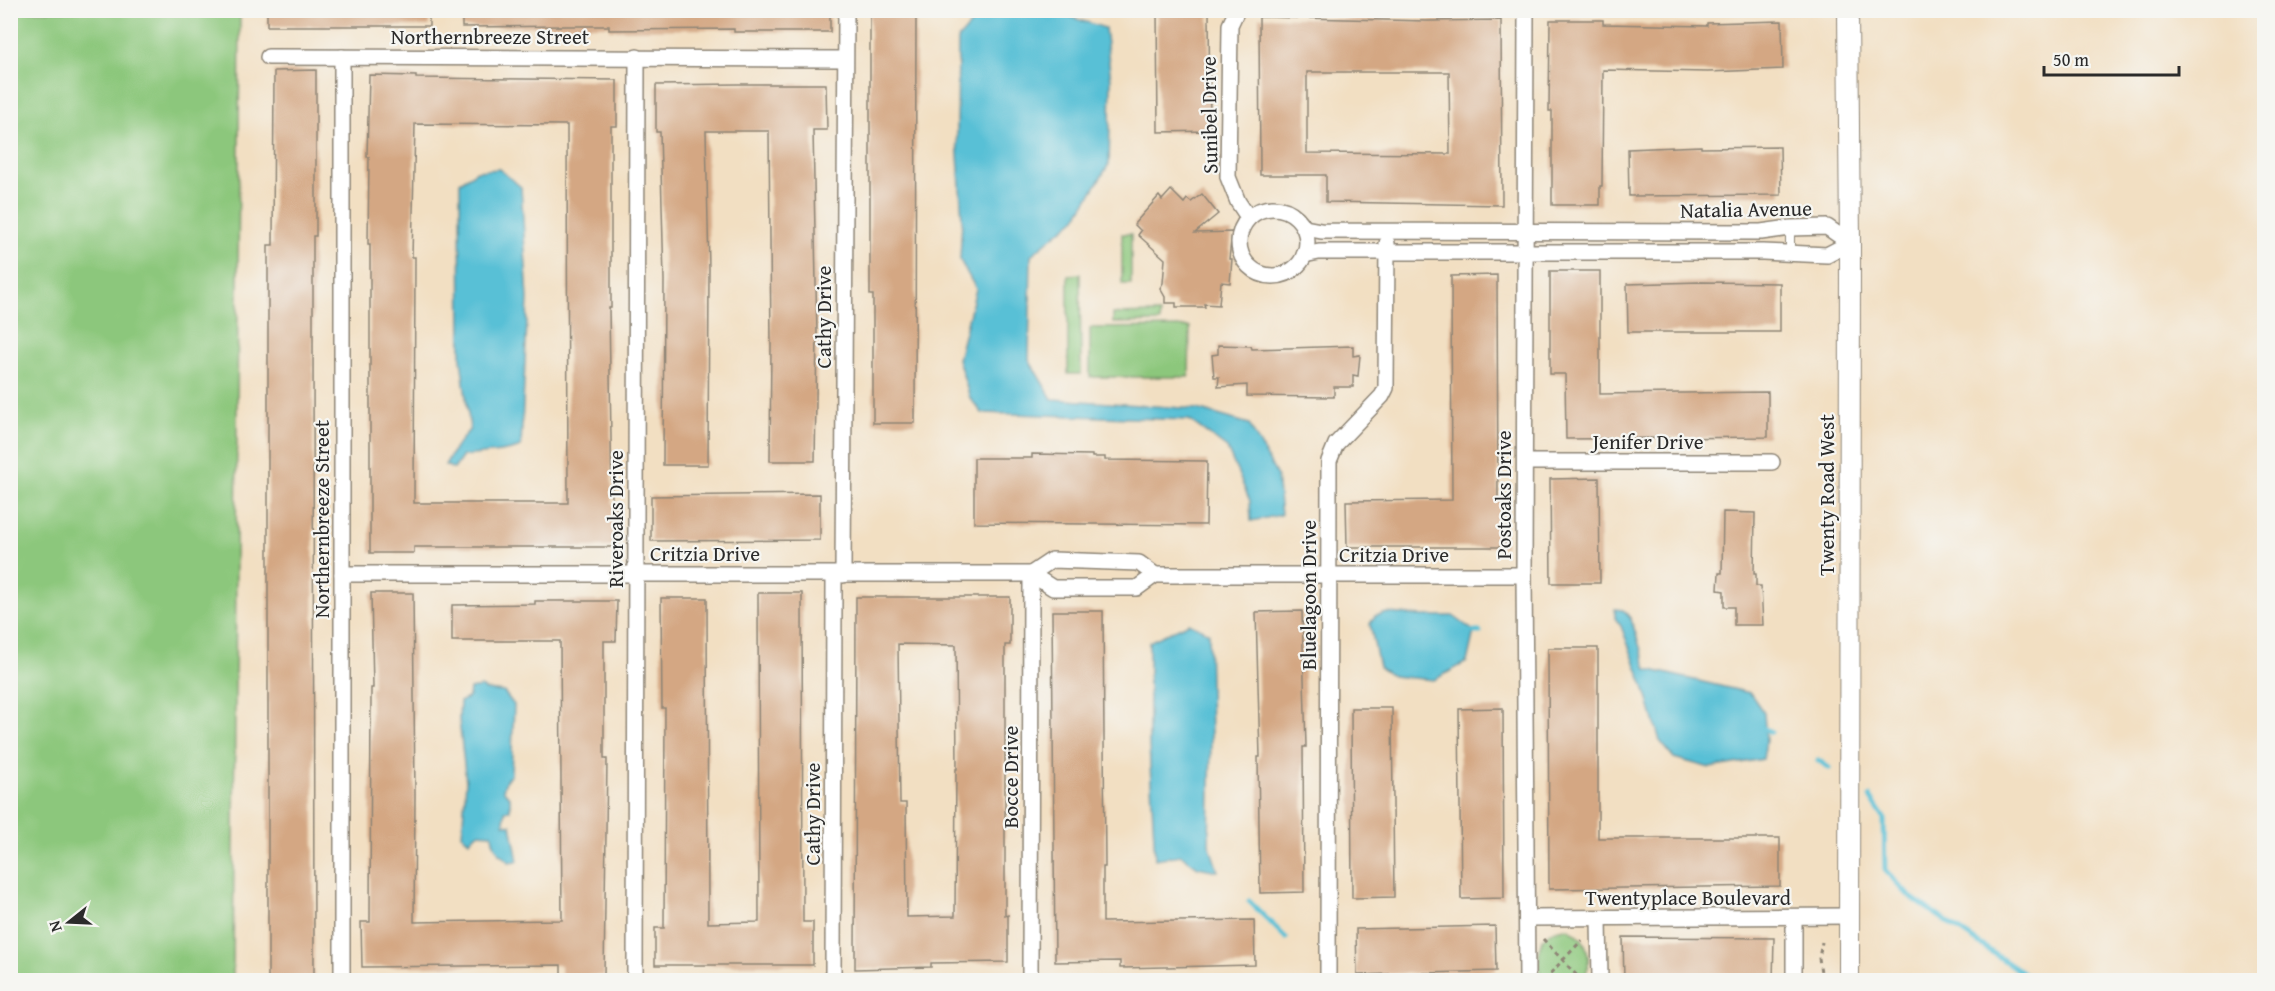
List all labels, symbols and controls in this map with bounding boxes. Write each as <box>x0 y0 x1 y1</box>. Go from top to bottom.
street label: Northernbreeze Street <box>391 21 590 52</box>
scale bar <box>2044 39 2179 77</box>
text: 50 m <box>2053 46 2089 73</box>
street label: Sunibel Drive <box>1192 56 1226 174</box>
street label: Natalia Avenue <box>1680 192 1812 226</box>
street label: Cathy Drive <box>808 265 839 368</box>
street label: Twenty Road West <box>1811 414 1842 576</box>
street label: Northernbreeze Street <box>306 419 337 618</box>
street label: Jenifer Drive <box>1589 426 1704 457</box>
street label: Postoaks Drive <box>1488 430 1519 560</box>
street label: Riveroaks Drive <box>600 450 631 588</box>
street label: Bluelagoon Drive <box>1293 520 1324 670</box>
street label: Critzia Drive <box>650 538 760 569</box>
street label: Critzia Drive <box>1339 539 1449 570</box>
street label: Bocce Drive <box>995 725 1026 828</box>
street label: Cathy Drive <box>797 762 828 865</box>
street label: Twentyplace Boulevard <box>1585 882 1792 913</box>
north arrow <box>39 892 99 952</box>
text: N <box>42 918 68 935</box>

